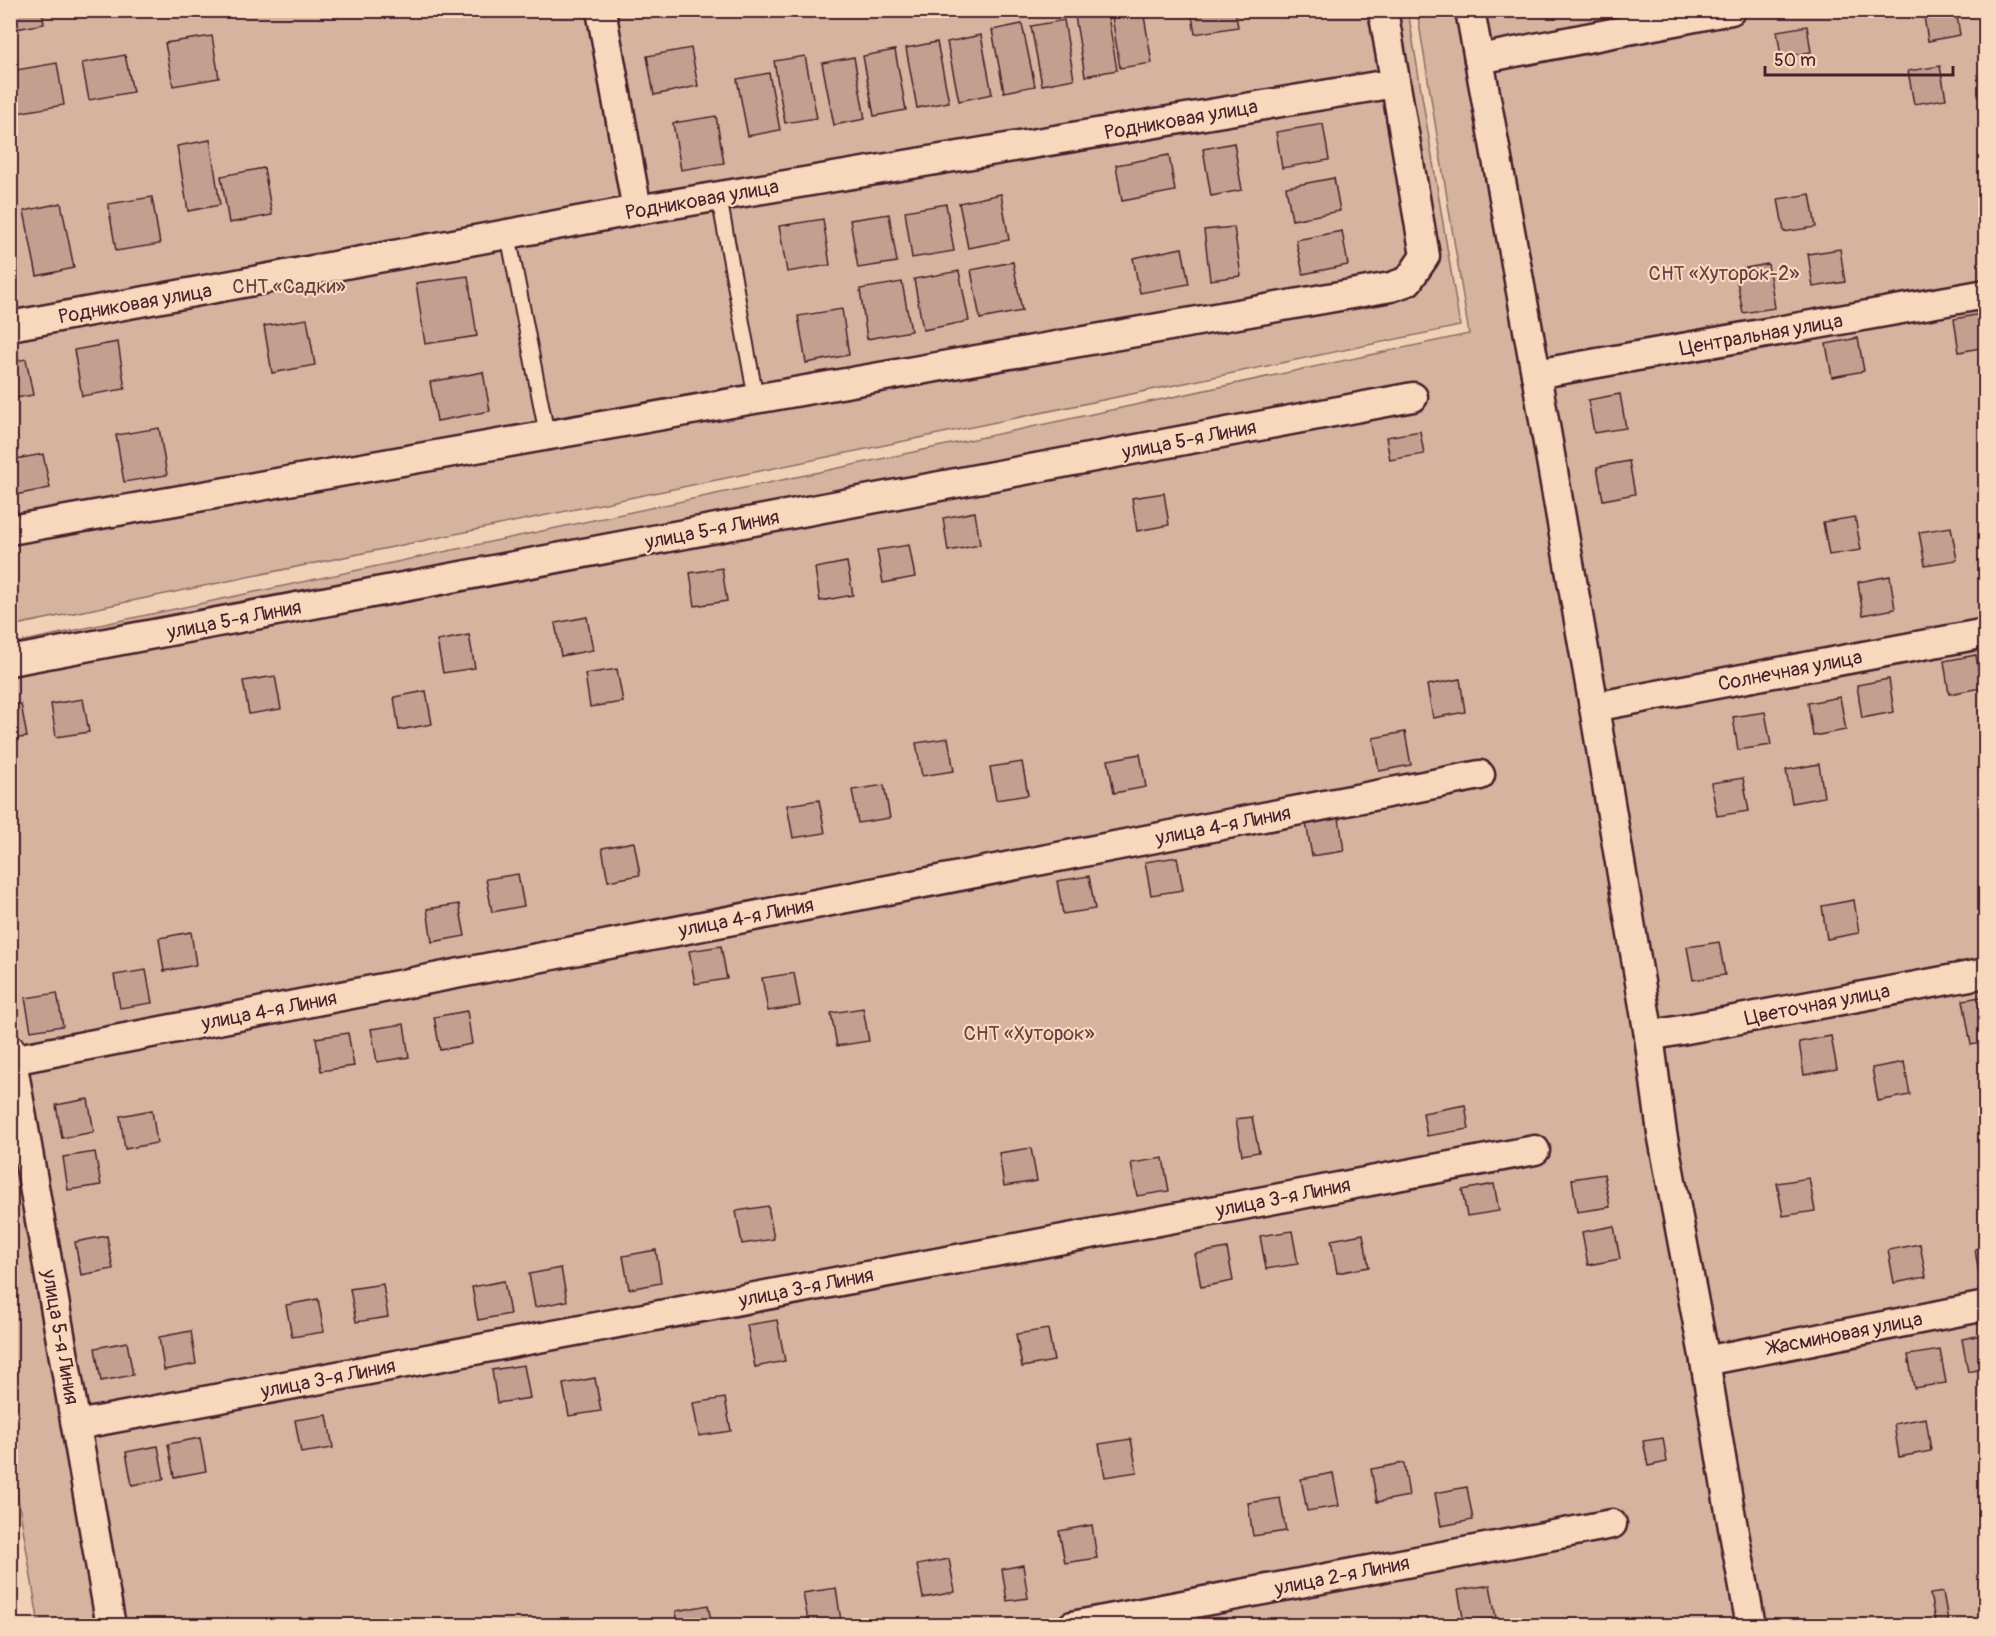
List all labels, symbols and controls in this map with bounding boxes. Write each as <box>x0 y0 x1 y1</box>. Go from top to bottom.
scale bar <box>1765 39 1952 77</box>
text: 50 m <box>1774 49 1816 72</box>
street label: Родниковая улица <box>1102 94 1260 145</box>
street label: Родниковая улица <box>623 174 781 225</box>
park label: СНТ «Хуторок-2» <box>1649 261 1799 286</box>
park label: СНТ «Садки» <box>232 274 346 299</box>
street label: Родниковая улица <box>56 278 214 329</box>
street label: Центральная улица <box>1678 308 1845 361</box>
street label: улица 5-я Линия <box>1119 414 1258 465</box>
street label: улица 5-я Линия <box>642 504 781 555</box>
street label: улица 5-я Линия <box>164 594 303 645</box>
street label: Солнечная улица <box>1716 644 1864 697</box>
street label: улица 4-я Линия <box>1152 800 1293 851</box>
street label: улица 4-я Линия <box>675 892 816 943</box>
street label: Цветочная улица <box>1742 978 1892 1031</box>
street label: улица 4-я Линия <box>198 985 339 1036</box>
park label: СНТ «Хуторок» <box>963 1021 1095 1046</box>
street label: улица 3-я Линия <box>1213 1172 1353 1223</box>
street label: улица 3-я Линия <box>736 1262 876 1313</box>
street label: улица 5-я Линия <box>36 1267 85 1406</box>
street label: Жасминовая улица <box>1763 1306 1925 1361</box>
street label: улица 3-я Линия <box>258 1353 398 1404</box>
street label: улица 2-я Линия <box>1272 1550 1412 1601</box>

